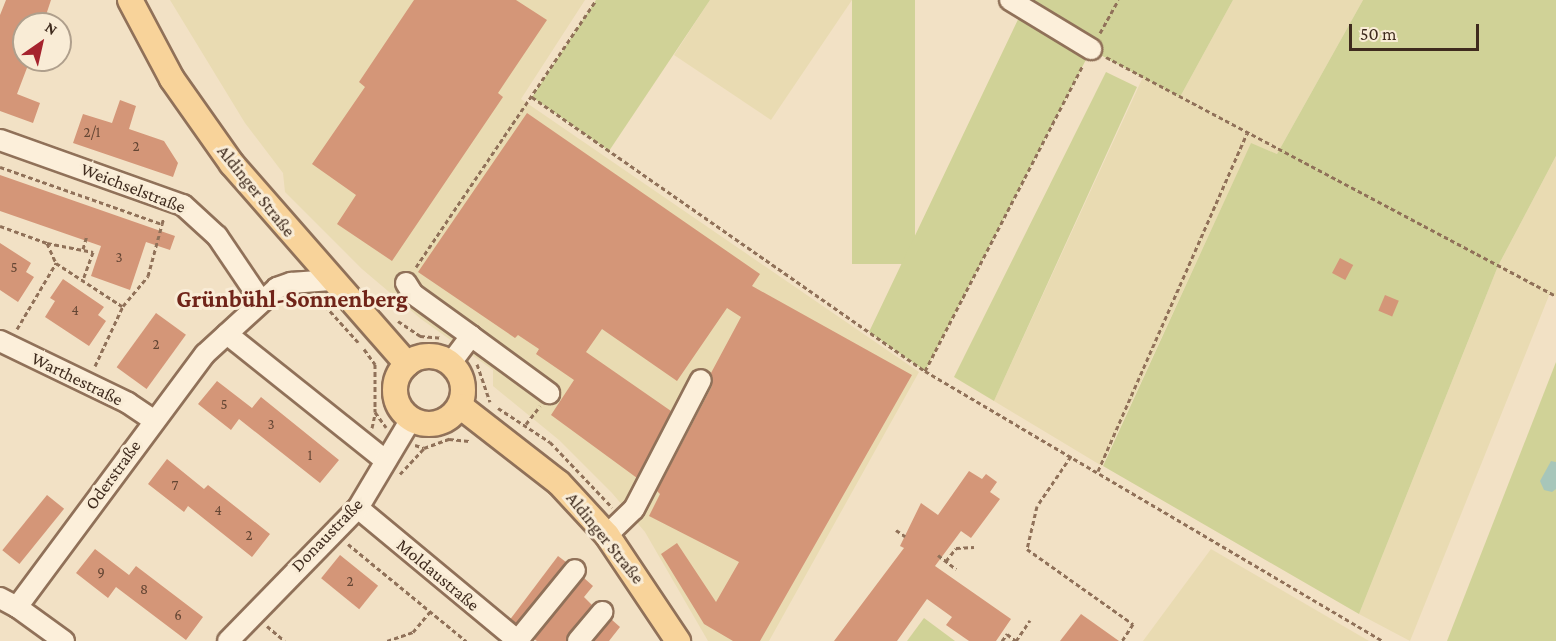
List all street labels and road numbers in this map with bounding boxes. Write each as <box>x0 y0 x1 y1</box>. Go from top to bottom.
street label: Aldinger Straße <box>212 141 300 241</box>
street label: Weichselstraße <box>78 158 188 218</box>
street label: Warthestraße <box>28 348 126 410</box>
street label: Oderstraße <box>80 436 146 514</box>
street label: Aldinger Straße <box>561 488 649 588</box>
street label: Donaustraße <box>287 494 367 576</box>
street label: Moldaustraße <box>392 534 484 616</box>

